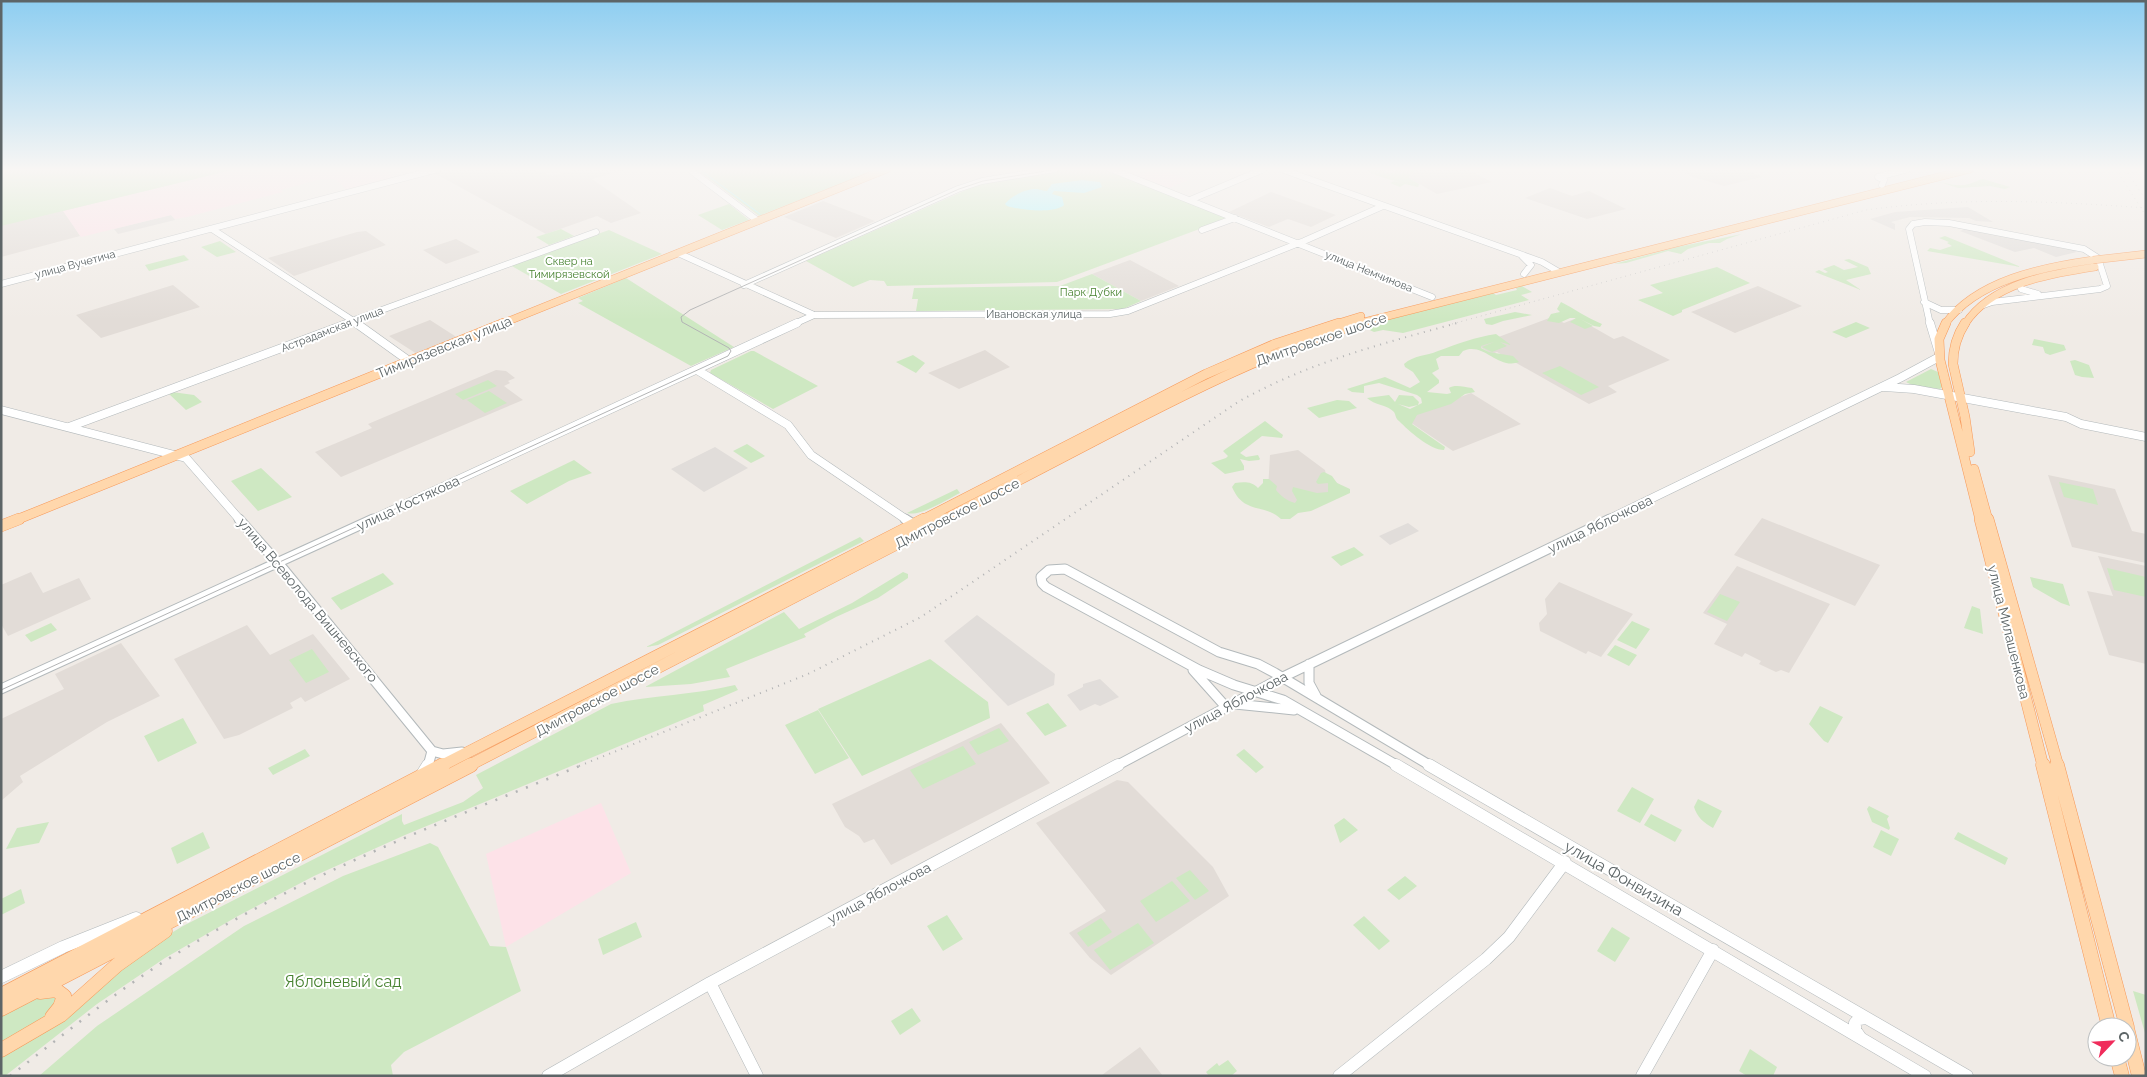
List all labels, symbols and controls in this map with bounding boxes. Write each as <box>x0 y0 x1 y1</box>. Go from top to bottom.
street label: улица Вучетича <box>33 247 117 281</box>
street label: улица Немчинова <box>1323 248 1414 295</box>
park label: Сквер на Тимирязевской <box>529 255 609 281</box>
park label: Парк Дубки <box>1060 286 1122 299</box>
street label: Астрадамская улица <box>279 304 385 355</box>
street label: Ивановская улица <box>986 308 1082 321</box>
street label: Дмитровское шоссе <box>1253 309 1389 369</box>
street label: Тимирязевская улица <box>374 313 514 381</box>
street label: улица Костякова <box>354 472 462 534</box>
street label: Дмитровское шоссе <box>892 475 1022 551</box>
street label: улица Яблочкова <box>1545 492 1655 556</box>
street label: улица Всеволода Вишневского <box>235 515 381 685</box>
street label: улица Милашенкова <box>1985 563 2033 701</box>
street label: Дмитровское шоссе <box>533 661 661 739</box>
street label: улица Яблочкова <box>1182 668 1290 736</box>
street label: улица Фонвизина <box>1561 837 1687 920</box>
street label: Дмитровское шоссе <box>173 849 303 925</box>
street label: улица Яблочкова <box>825 859 933 927</box>
park label: Яблоневый сад <box>284 972 402 991</box>
north arrow <box>2087 1017 2137 1067</box>
text: С <box>2115 1029 2133 1045</box>

